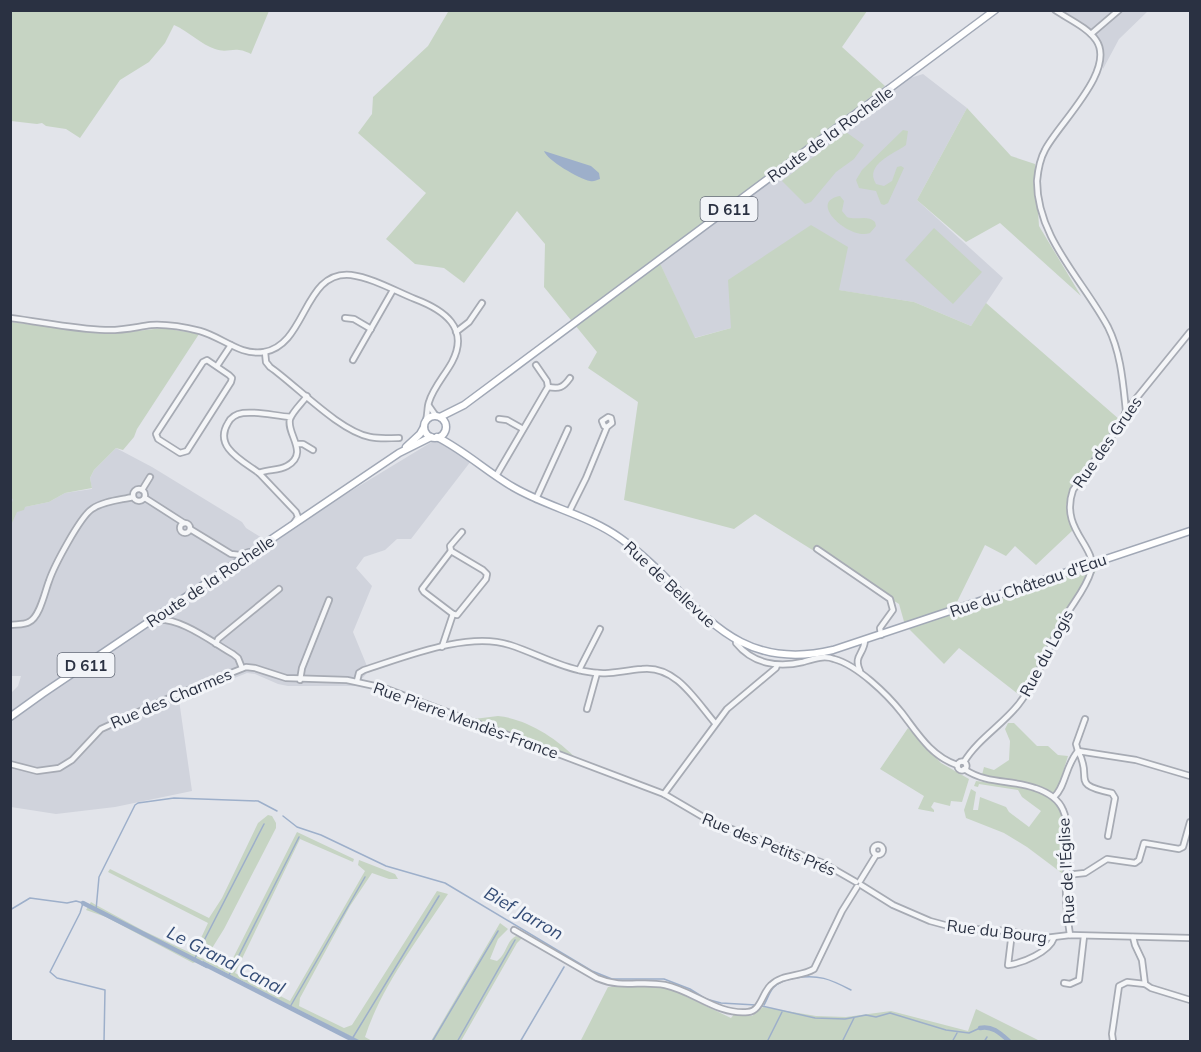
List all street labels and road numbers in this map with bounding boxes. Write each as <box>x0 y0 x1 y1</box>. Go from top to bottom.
street label: Route de la Rochelle <box>763 82 897 186</box>
road number: D 611 <box>700 197 758 221</box>
street label: Rue des Grues <box>1068 392 1146 492</box>
street label: Route de la Rochelle <box>142 531 278 631</box>
street label: Rue de Bellevue <box>620 536 720 632</box>
street label: Rue du Château d'Eau <box>947 549 1109 621</box>
street label: Rue du Logis <box>1015 606 1077 700</box>
road number: D 611 <box>58 653 115 677</box>
street label: Rue des Charmes <box>107 663 235 733</box>
street label: Rue Pierre Mendès-France <box>371 677 561 763</box>
street label: Rue des Petits Prés <box>699 808 839 880</box>
street label: Rue de l'Église <box>1053 817 1079 925</box>
street label: Rue du Bourg <box>946 915 1048 947</box>

